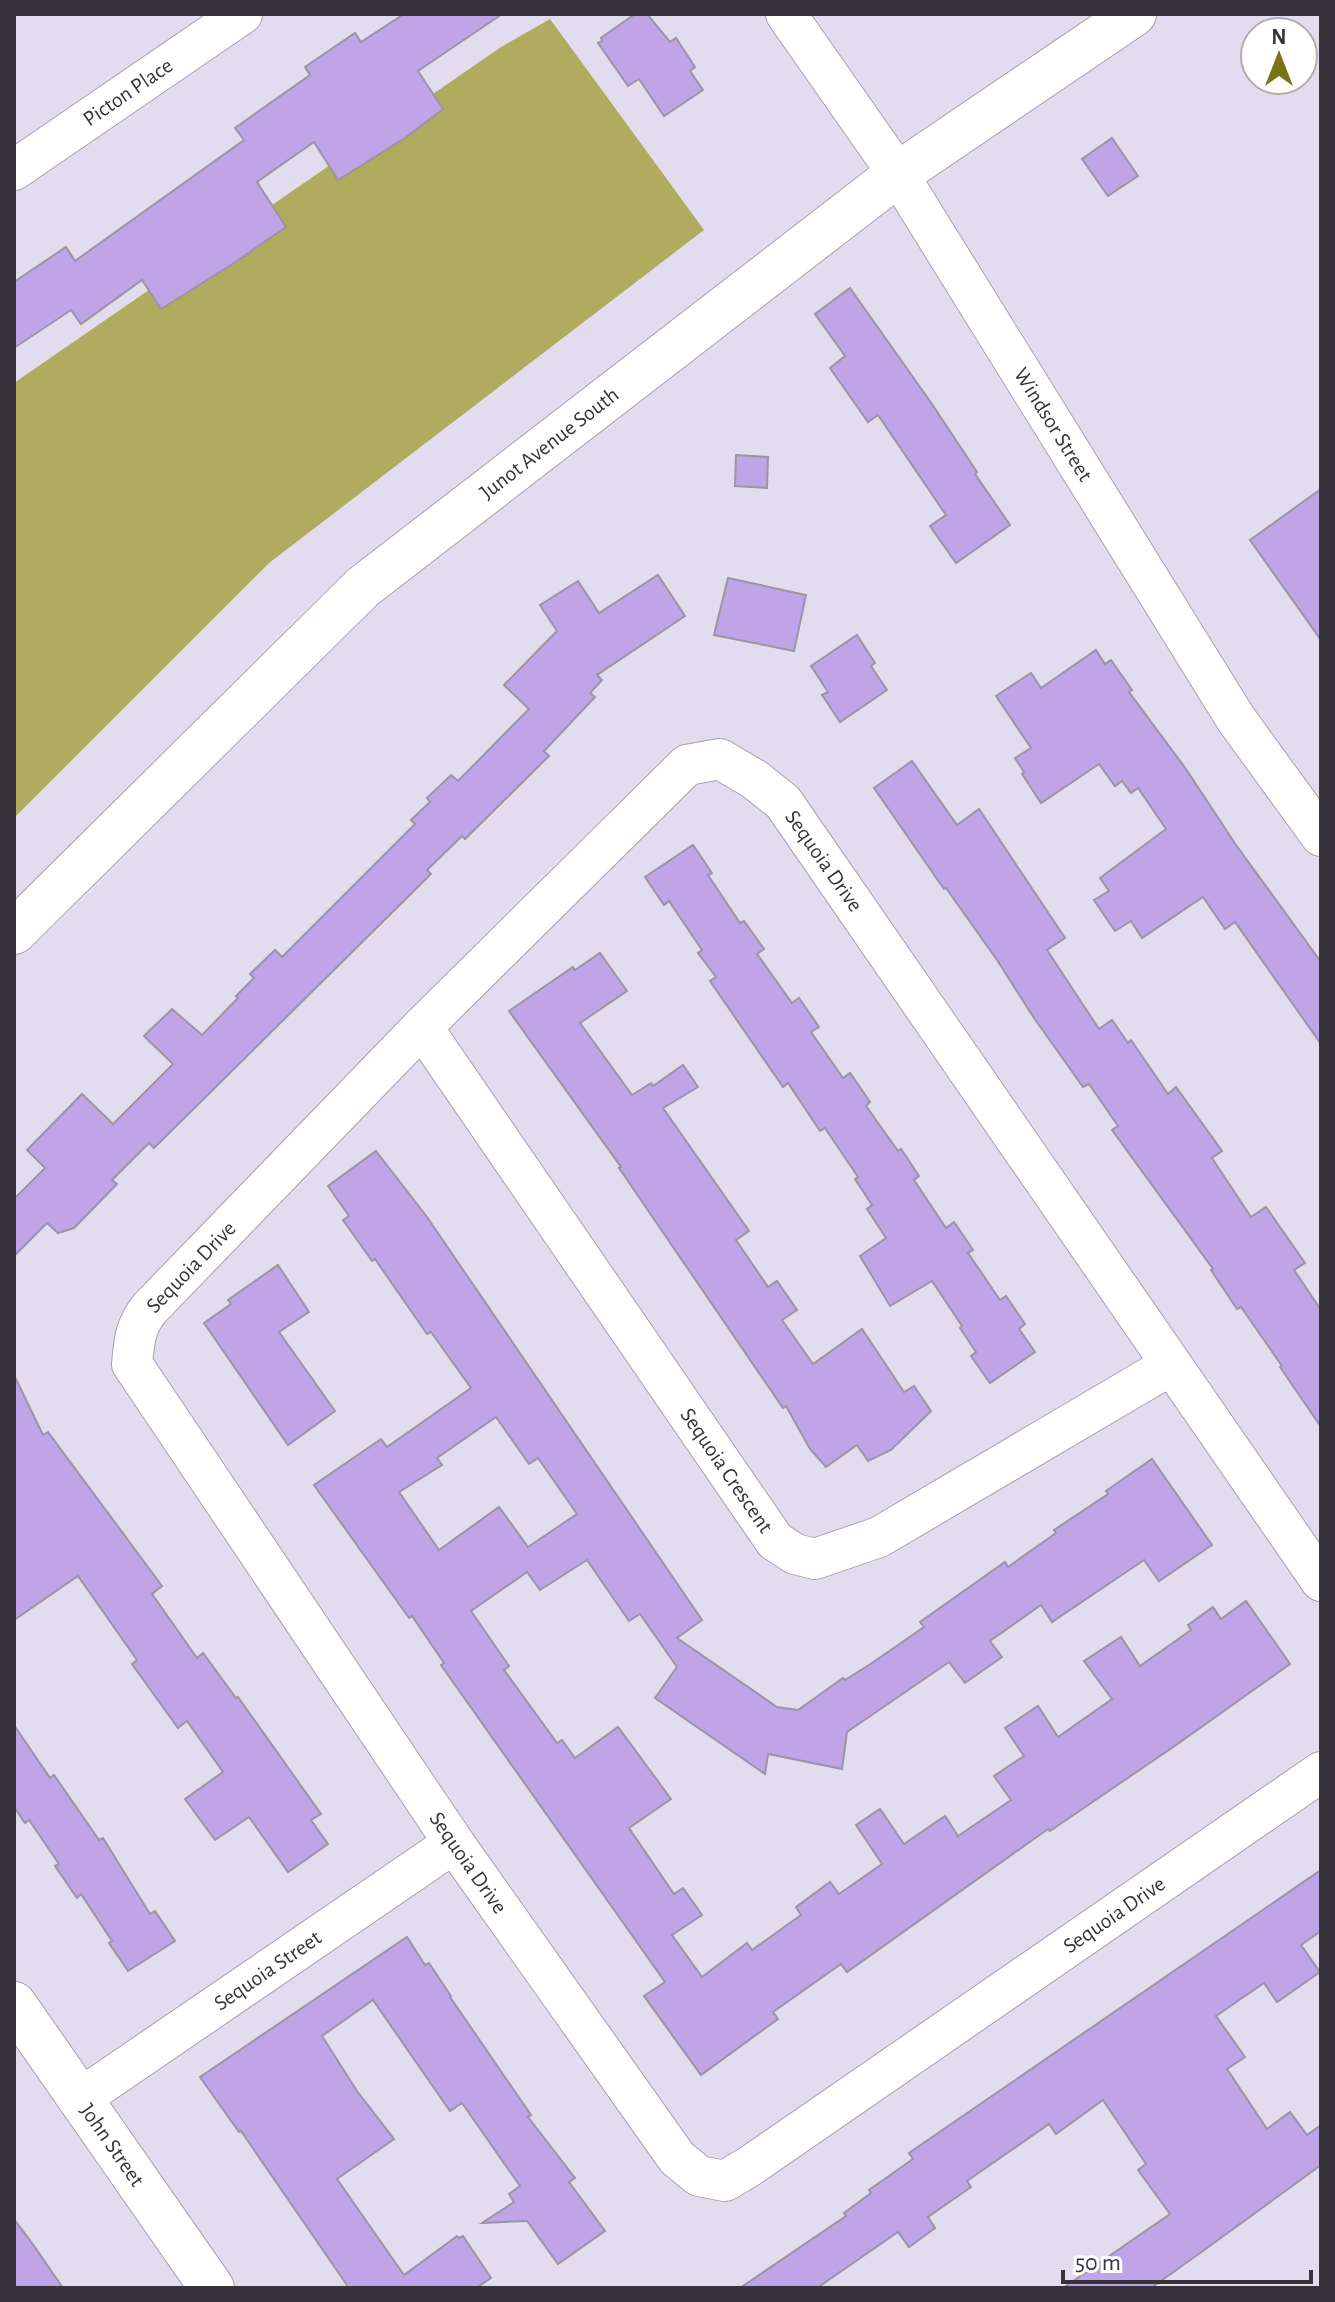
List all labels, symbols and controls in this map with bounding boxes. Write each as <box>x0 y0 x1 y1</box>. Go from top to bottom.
north arrow <box>1239 16 1319 96</box>
text: N <box>1271 26 1287 48</box>
street label: Picton Place <box>79 54 177 130</box>
street label: Windsor Street <box>1010 364 1097 485</box>
street label: Junot Avenue South <box>476 383 623 504</box>
street label: Sequoia Drive <box>781 806 867 916</box>
street label: Sequoia Drive <box>142 1217 240 1317</box>
street label: Sequoia Crescent <box>676 1404 777 1537</box>
street label: Sequoia Drive <box>425 1808 511 1918</box>
street label: Sequoia Drive <box>1059 1872 1169 1957</box>
street label: Sequoia Street <box>210 1926 325 2015</box>
street label: John Street <box>76 2100 149 2190</box>
scale bar <box>1063 2234 1311 2284</box>
text: 50 m <box>1075 2251 1121 2275</box>

